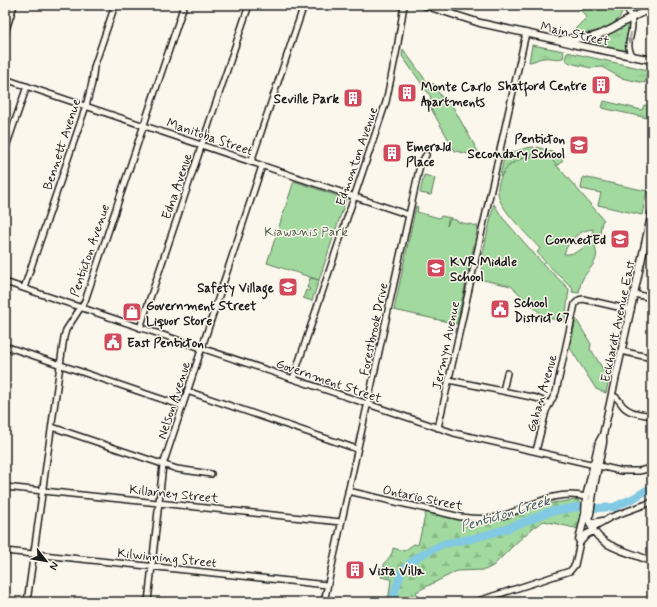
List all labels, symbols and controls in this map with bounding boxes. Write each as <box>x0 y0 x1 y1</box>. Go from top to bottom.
street label: Main Street <box>539 18 611 51</box>
one-way arrow <box>626 32 632 44</box>
building icon: Shatford Centre <box>590 74 612 96</box>
place label: Shatford Centre <box>498 78 587 97</box>
place label: Monte Carlo Apartments <box>421 79 492 112</box>
building icon: Monte Carlo Apartments <box>396 82 418 104</box>
building icon: Seville Park <box>342 87 364 109</box>
place label: Seville Park <box>274 91 339 108</box>
street label: Bennett Avenue <box>40 97 85 192</box>
street label: Edmonton Avenue <box>332 105 382 208</box>
street label: Manitoba Street <box>164 115 255 160</box>
place label: Penticton Secondary School <box>468 131 565 163</box>
school or university icon: Penticton Secondary School <box>568 134 590 156</box>
place label: Emerald Place <box>406 139 451 171</box>
building icon: Emerald Place <box>381 142 403 164</box>
street label: Edna Avenue <box>158 151 197 222</box>
street label: Penticton Avenue <box>67 202 114 299</box>
park label: Kiawanis Park <box>264 224 348 241</box>
school or university icon: ConnectEd <box>609 228 631 250</box>
place label: ConnectEd <box>545 232 606 249</box>
place label: KVR Middle School <box>450 254 517 286</box>
school or university icon: KVR Middle School <box>425 257 447 279</box>
street label: Eckhardt Avenue East <box>597 259 640 384</box>
school or university icon: Safety Village <box>277 276 299 298</box>
place label: Safety Village <box>197 280 274 300</box>
street label: Forestbrook Drive <box>356 281 393 377</box>
place label: School District 67 <box>514 295 570 327</box>
place label: Government Street Liquor Store <box>146 298 257 330</box>
public building icon: School District 67 <box>489 298 511 320</box>
street label: Jermyn Avenue <box>429 299 464 391</box>
shop icon: Government Street Liquor Store <box>121 301 143 323</box>
public building icon: East Penticton <box>102 331 124 353</box>
place label: East Penticton <box>127 335 204 352</box>
street label: Gahan Avenue <box>523 353 562 434</box>
street label: Government Street <box>274 355 383 407</box>
street label: Nelson Avenue <box>154 359 195 441</box>
street label: Killarney Street <box>128 481 220 508</box>
street label: Ontario Street <box>381 482 465 515</box>
water label: Penticton Creek <box>458 492 553 536</box>
north arrow <box>26 541 66 581</box>
street label: Kilwinning Street <box>116 545 217 572</box>
text: N <box>46 559 62 572</box>
building icon: Vista Villa <box>344 559 366 581</box>
place label: Vista Villa <box>369 563 426 580</box>

